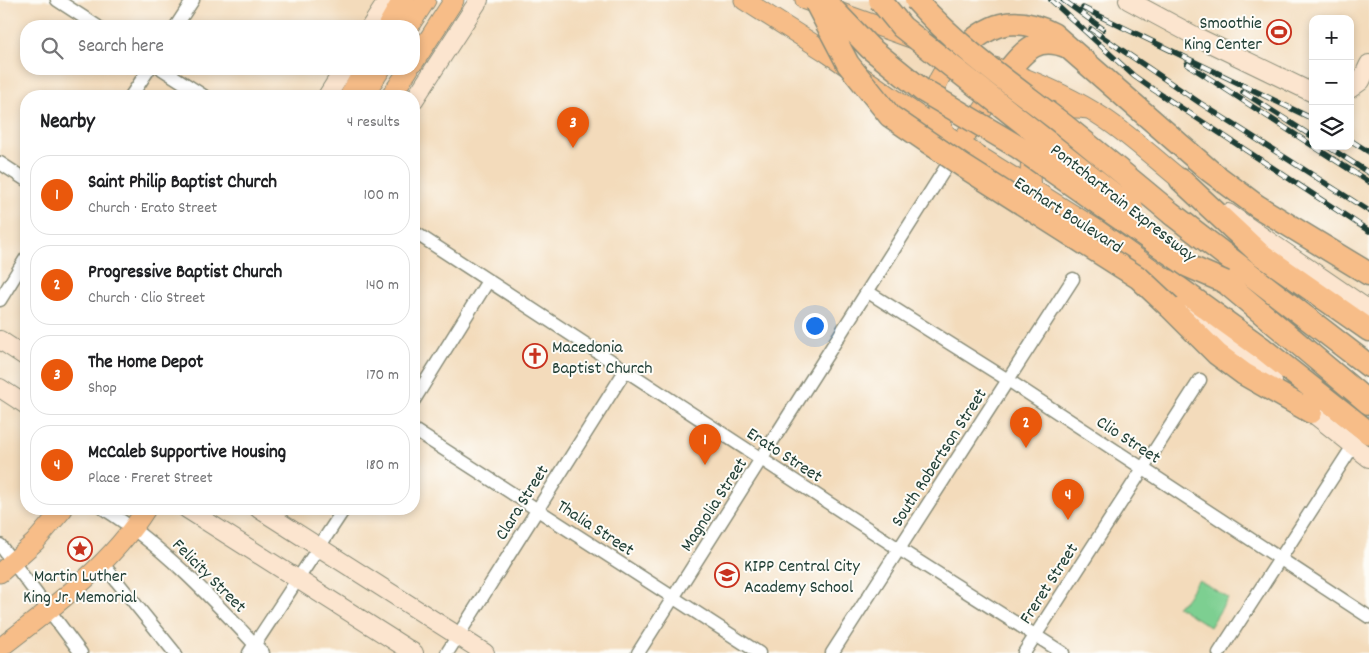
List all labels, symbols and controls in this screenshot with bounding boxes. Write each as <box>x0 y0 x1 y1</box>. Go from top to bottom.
place label: Smoothie King Center <box>1184 12 1262 58</box>
map controls <box>1309 15 1354 150</box>
button: + <box>1309 15 1354 60</box>
sports icon: Smoothie King Center <box>1266 19 1292 45</box>
search box <box>20 20 420 75</box>
icon: search <box>38 34 66 62</box>
text: Search here <box>78 34 164 61</box>
button: − <box>1309 60 1354 105</box>
button: layers <box>1309 105 1354 150</box>
pin: 3 <box>557 107 589 148</box>
text: Nearby <box>40 108 95 138</box>
text: 4 results <box>347 111 400 134</box>
street label: Pontchartrain Expressway <box>1044 139 1201 269</box>
text: Saint Philip Baptist Church <box>88 170 277 197</box>
street label: Earhart Boulevard <box>1008 172 1127 261</box>
text: 1 <box>55 184 59 207</box>
text: 100 m <box>363 184 399 207</box>
text: Church · Erato Street <box>88 197 217 220</box>
text: Progressive Baptist Church <box>88 260 282 287</box>
text: 2 <box>54 274 61 297</box>
text: 140 m <box>365 274 399 297</box>
text: Church · Clio Street <box>88 287 205 310</box>
your location <box>802 313 828 339</box>
place label: Macedonia Baptist Church <box>552 336 653 382</box>
church icon: Macedonia Baptist Church <box>522 343 548 369</box>
text: The Home Depot <box>88 350 203 377</box>
text: 3 <box>53 364 61 387</box>
text: 170 m <box>366 364 399 387</box>
text: Shop <box>88 377 117 400</box>
street label: South Robertson Street <box>886 384 994 532</box>
pin: 2 <box>1010 407 1042 448</box>
street label: Clio Street <box>1090 411 1165 471</box>
street label: Erato Street <box>741 422 827 490</box>
pin: 1 <box>689 424 721 465</box>
text: McCaleb Supportive Housing <box>88 440 286 467</box>
street label: Magnolia Street <box>675 453 755 557</box>
text: 4 <box>54 454 60 477</box>
text: 180 m <box>366 454 399 477</box>
street label: Clara Street <box>490 461 556 546</box>
text: Place · Freret Street <box>88 467 213 490</box>
pin: 4 <box>1052 479 1084 520</box>
street label: Thalia Street <box>551 495 639 564</box>
street label: Felicity Street <box>166 534 251 620</box>
place icon: Martin Luther King Jr. Memorial <box>67 536 93 562</box>
street label: Freret Street <box>1015 539 1086 630</box>
place label: KIPP Central City Academy School <box>744 555 860 601</box>
school or university icon: KIPP Central City Academy School <box>714 562 740 588</box>
place label: Martin Luther King Jr. Memorial <box>23 565 138 611</box>

